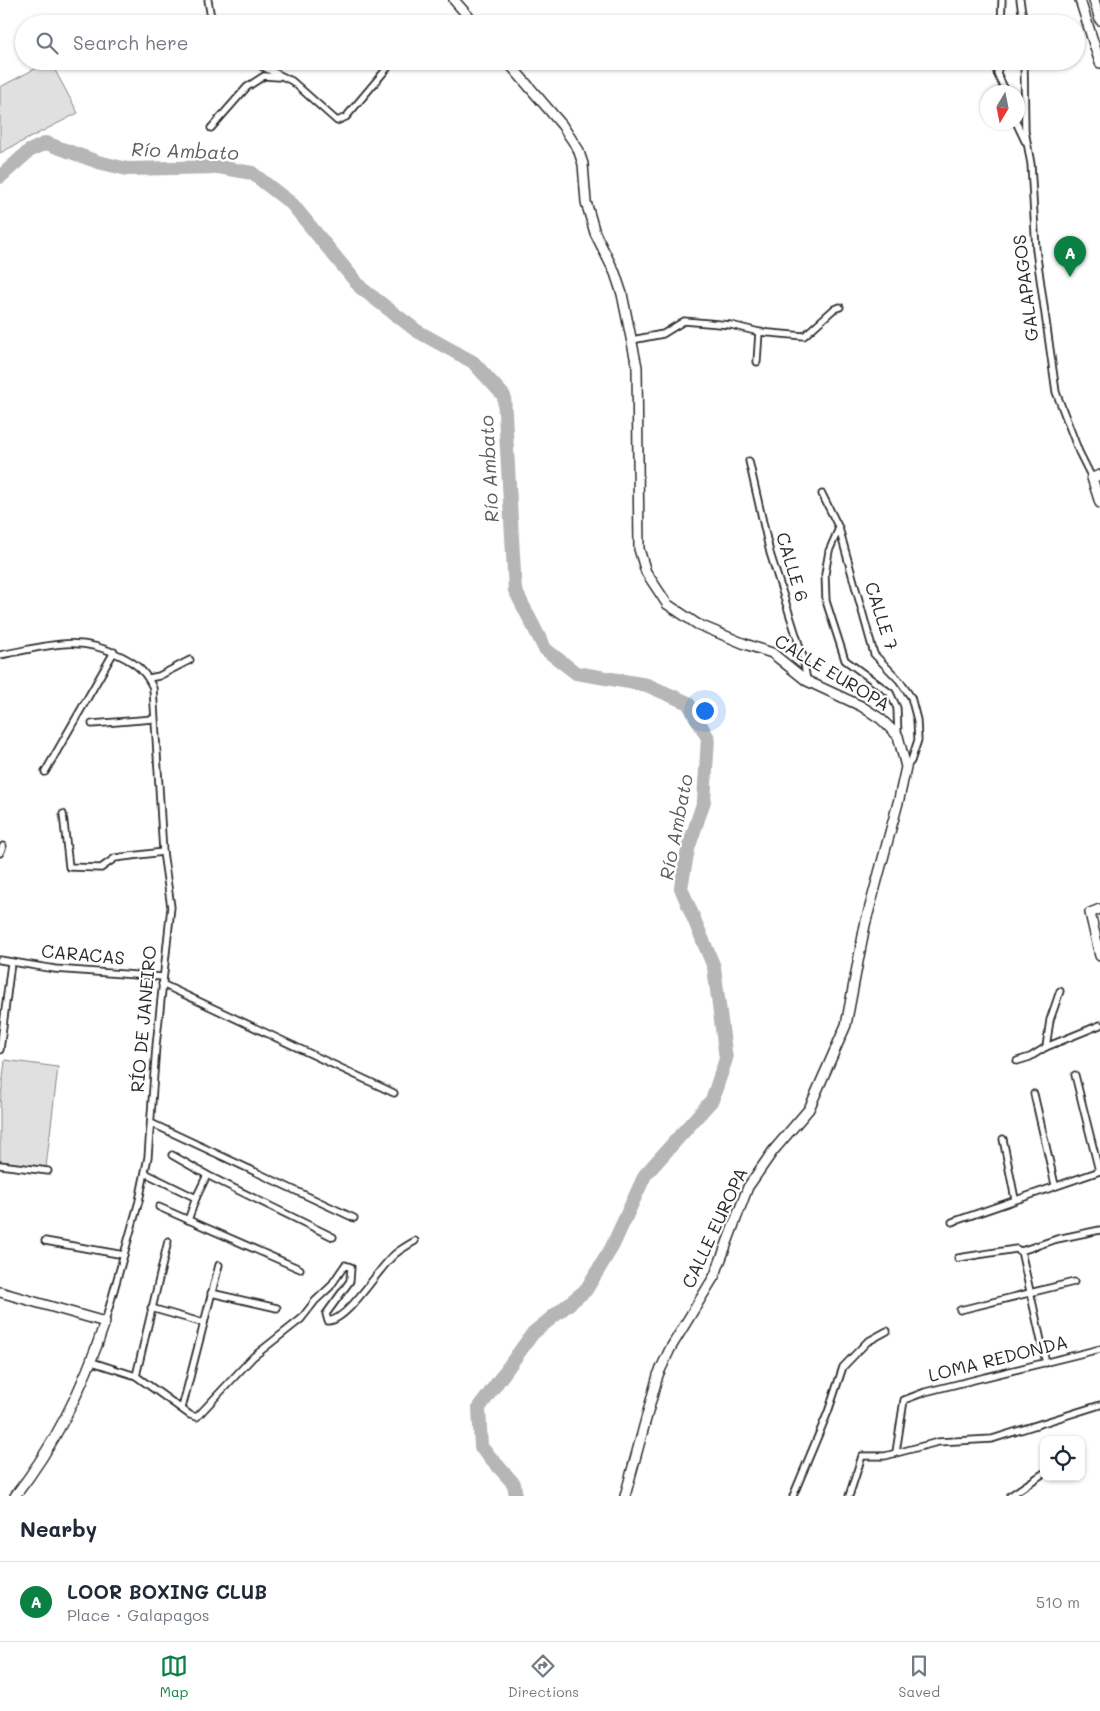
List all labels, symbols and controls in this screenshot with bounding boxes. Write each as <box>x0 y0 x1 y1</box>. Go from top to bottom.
search box <box>15 15 1085 70</box>
icon: search <box>33 29 61 57</box>
text: Search here <box>73 30 189 55</box>
north arrow <box>980 85 1025 130</box>
water label: Río Ambato <box>131 136 239 165</box>
street label: GALAPAGOS <box>1007 233 1043 343</box>
pin: A <box>1054 236 1086 277</box>
water label: Río Ambato <box>473 415 504 523</box>
street label: CALLE 6 <box>771 529 815 604</box>
street label: CALLE 7 <box>860 579 904 653</box>
street label: CALLE EUROPA <box>770 628 895 716</box>
your location <box>692 698 718 724</box>
water label: Río Ambato <box>653 772 698 882</box>
street label: CARACAS <box>40 938 126 970</box>
street label: RÍO DE JANEIRO <box>125 944 161 1093</box>
street label: CALLE EUROPA <box>676 1163 753 1292</box>
street label: LOMA REDONDA <box>926 1329 1070 1387</box>
map controls <box>1040 1436 1085 1481</box>
button: locate <box>1040 1436 1085 1481</box>
text: Nearby <box>20 1515 97 1542</box>
text: LOOR BOXING CLUB <box>67 1579 267 1604</box>
text: A <box>30 1591 42 1612</box>
text: 510 m <box>1036 1591 1080 1612</box>
text: Place · Galapagos <box>67 1604 209 1625</box>
tab: Map <box>160 1652 188 1701</box>
tab: Directions <box>508 1652 579 1701</box>
tab: Saved <box>899 1652 940 1701</box>

